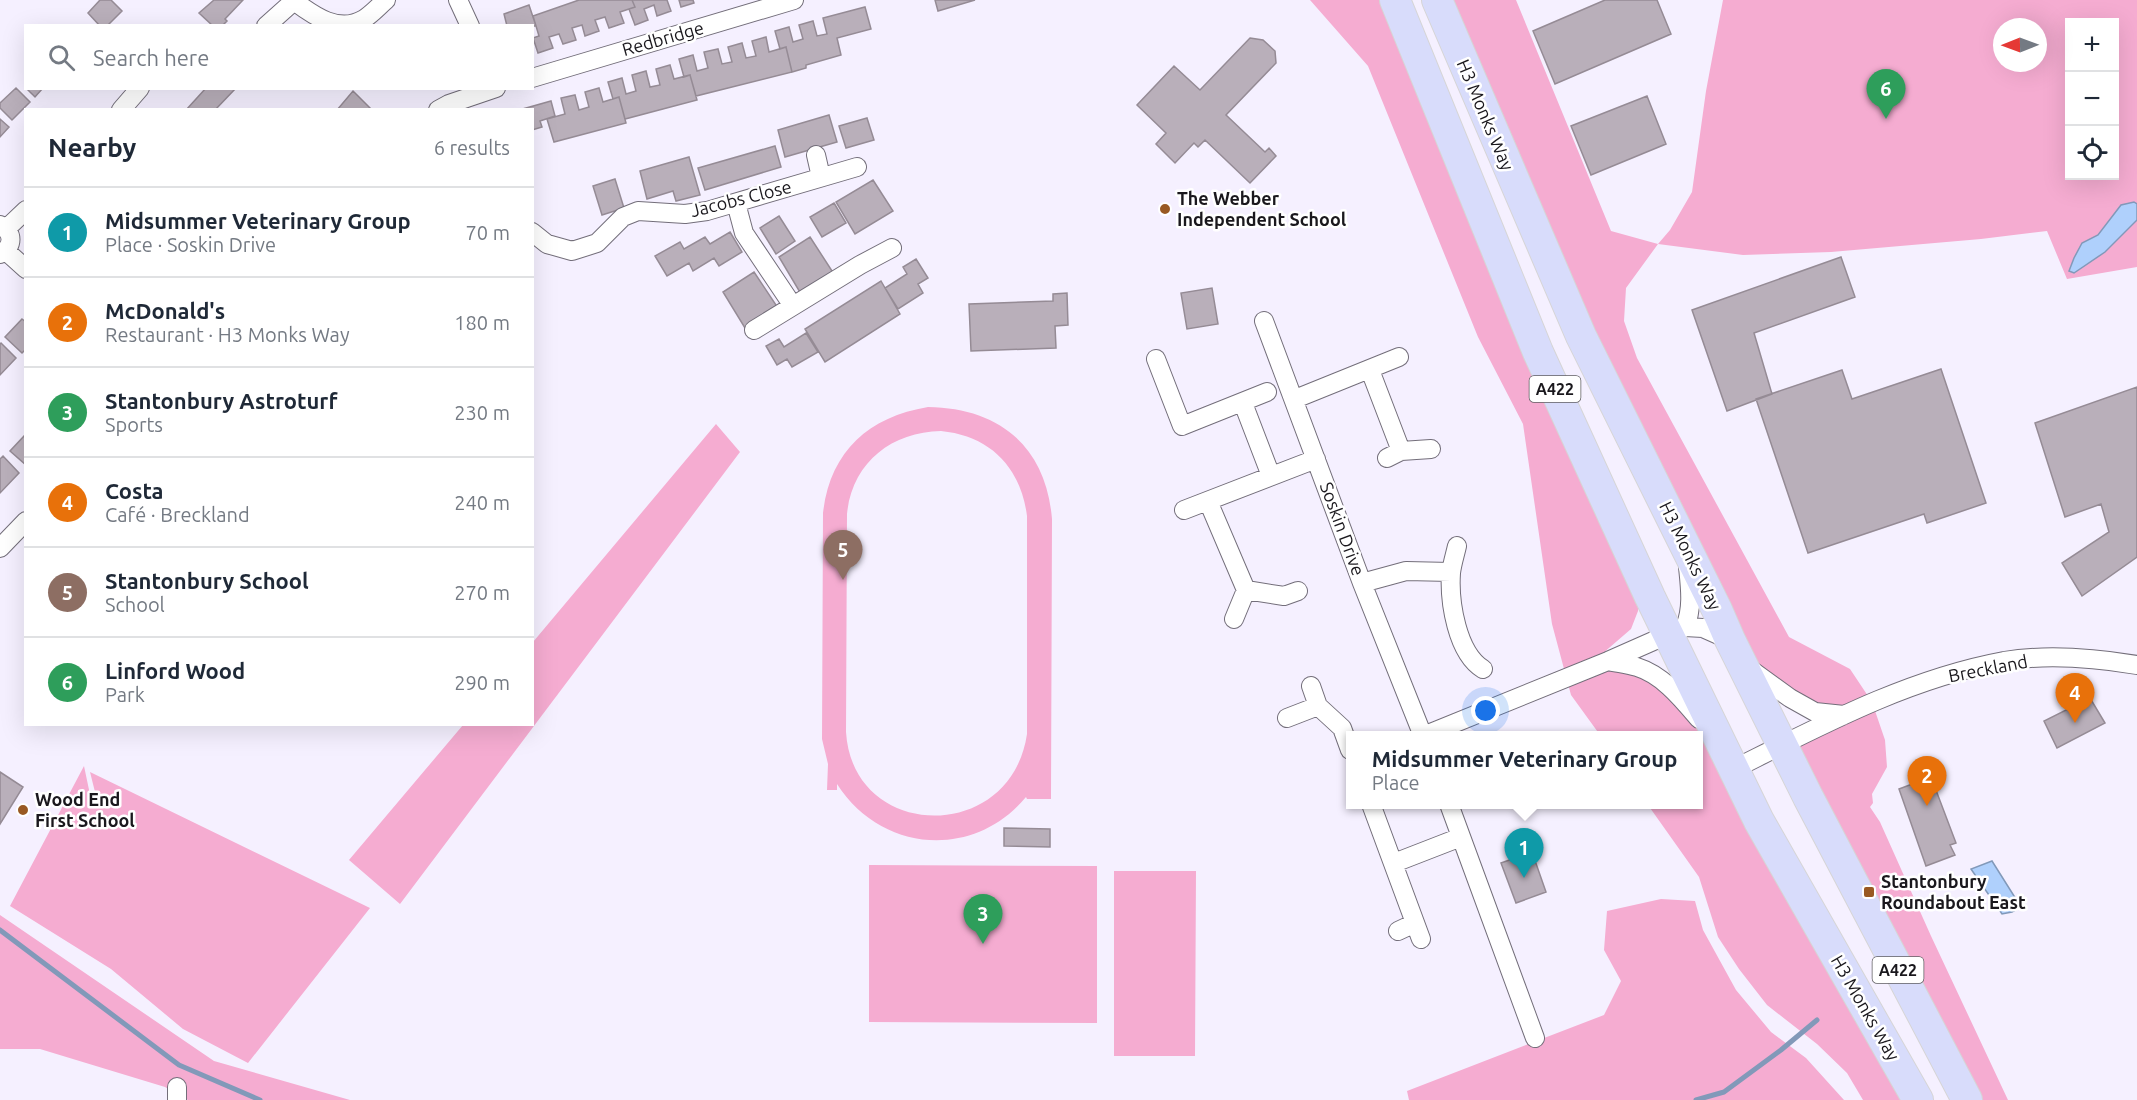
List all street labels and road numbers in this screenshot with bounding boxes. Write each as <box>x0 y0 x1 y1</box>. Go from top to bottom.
street label: Redbridge <box>620 17 706 59</box>
street label: H3 Monks Way <box>1454 56 1518 173</box>
street label: Jacobs Close <box>688 176 793 220</box>
road number: A422 <box>1530 376 1580 402</box>
street label: Soskin Drive <box>1317 479 1369 578</box>
street label: H3 Monks Way <box>1656 498 1726 613</box>
street label: Breckland <box>1946 651 2029 686</box>
street label: H3 Monks Way <box>1828 951 1904 1064</box>
road number: A422 <box>1872 957 1924 983</box>

